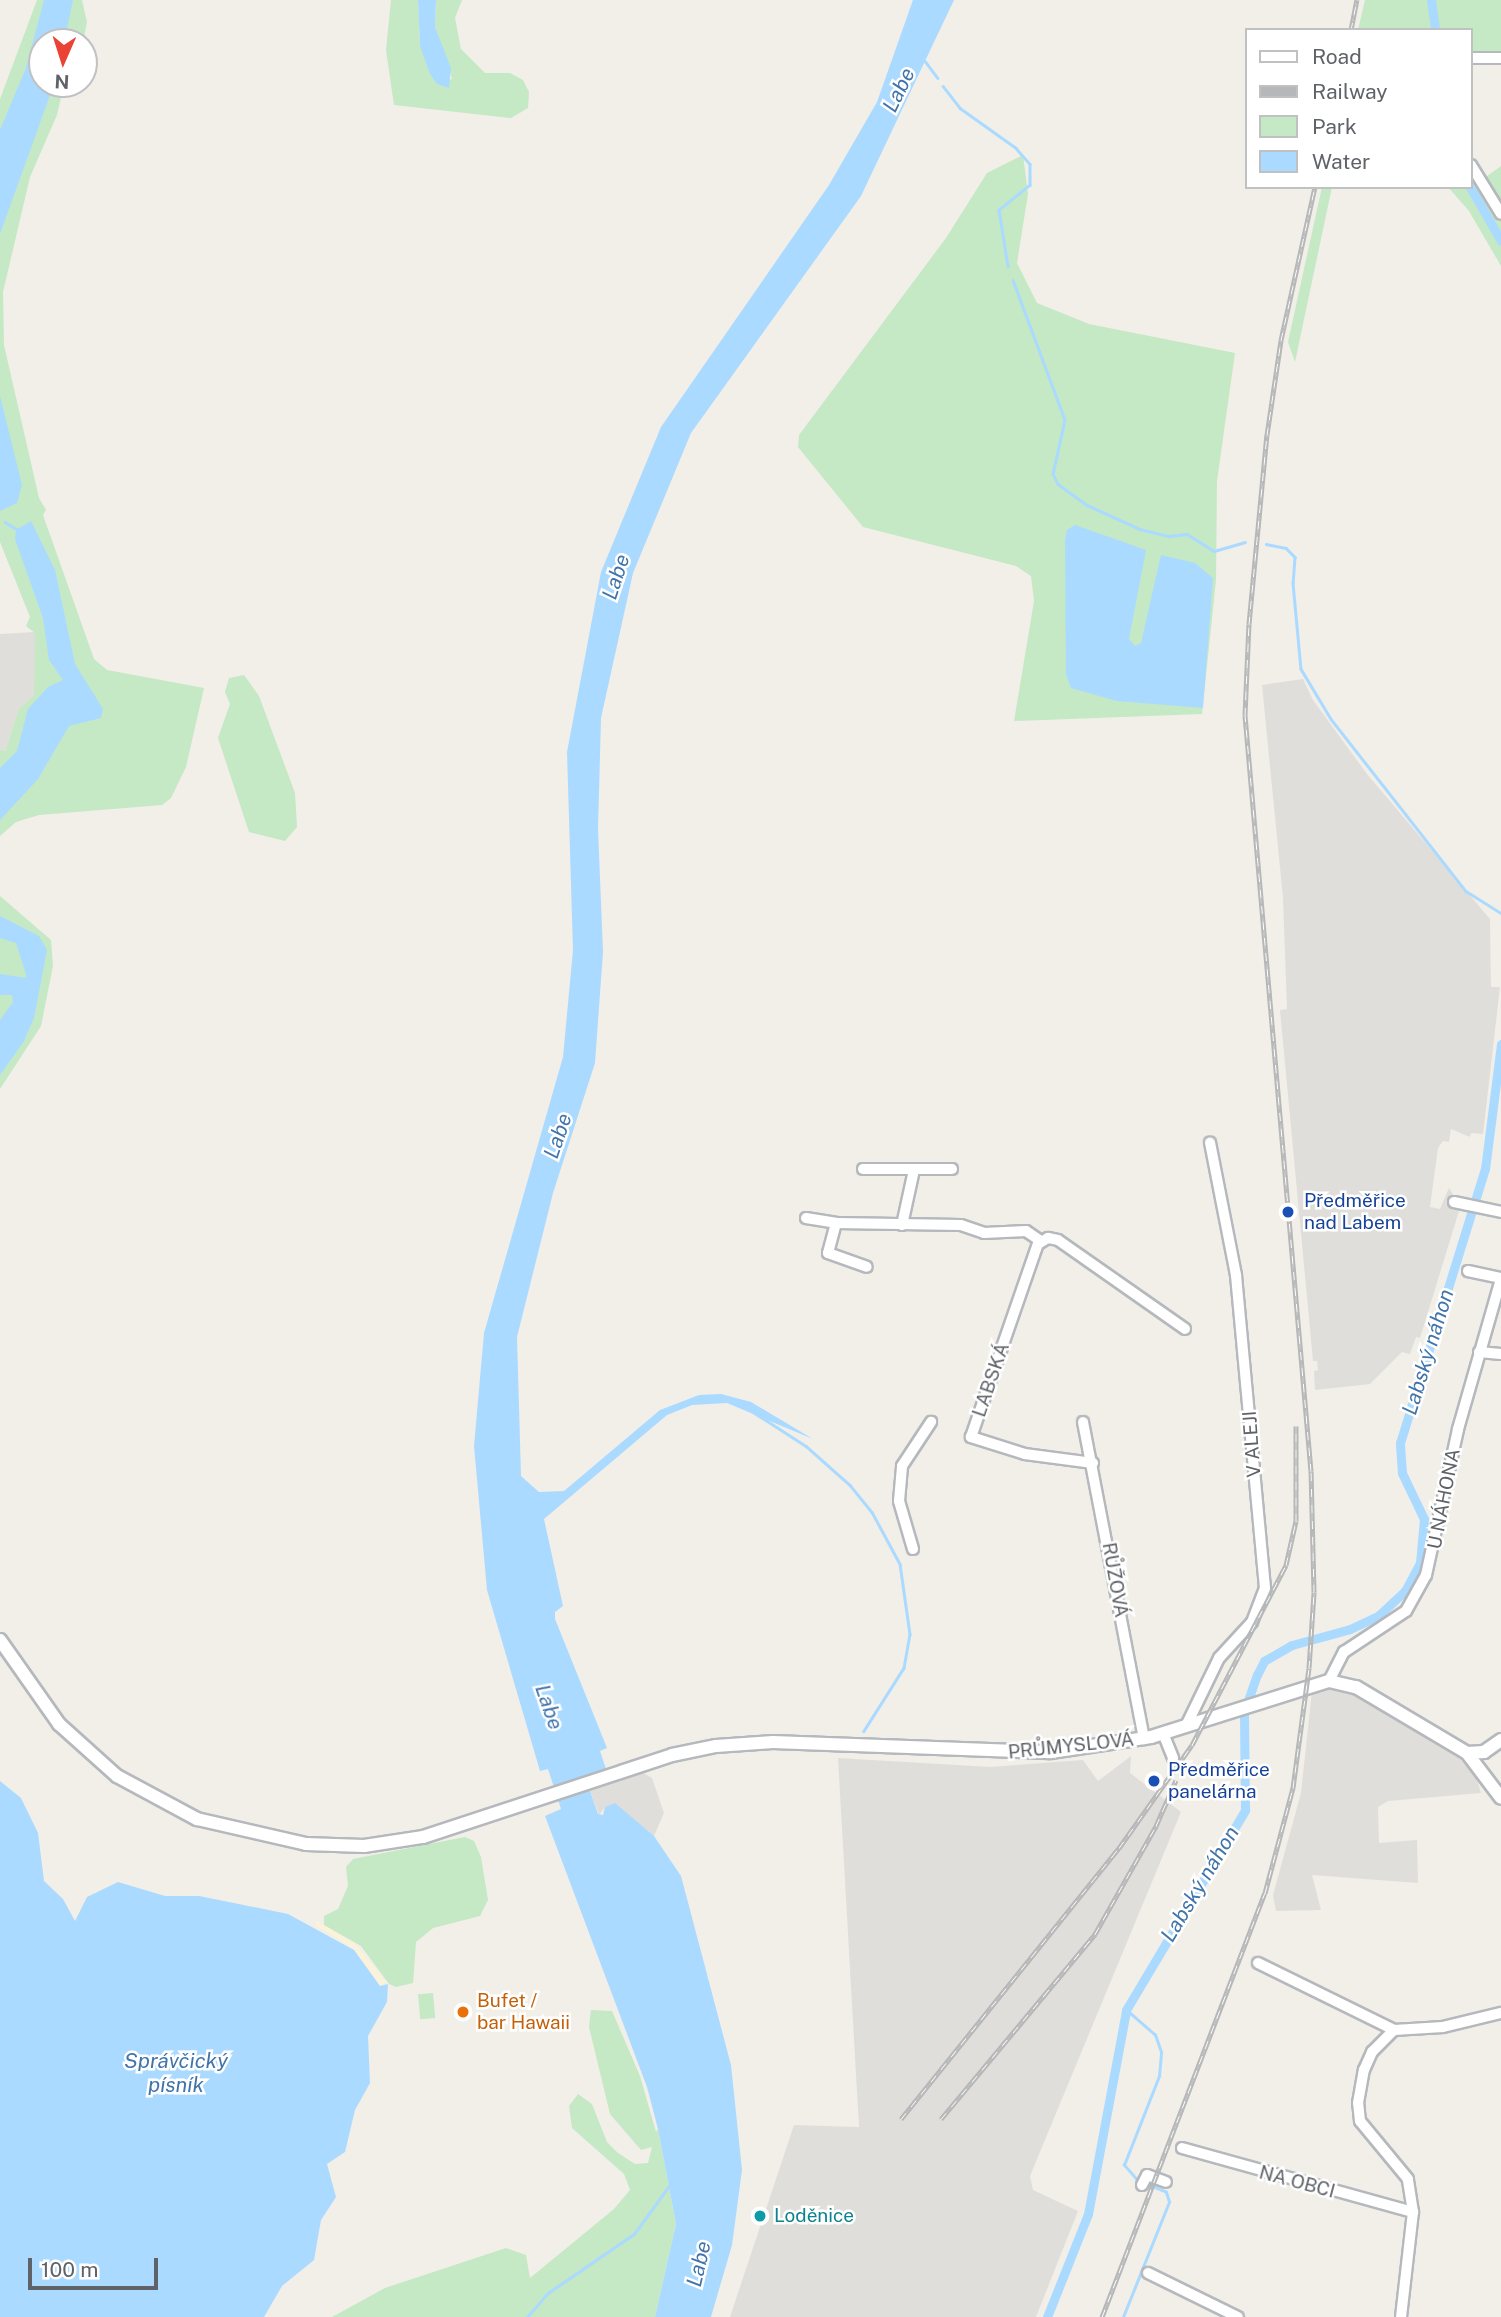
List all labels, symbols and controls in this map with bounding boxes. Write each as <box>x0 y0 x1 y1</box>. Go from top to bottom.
north arrow <box>28 28 98 98</box>
legend <box>1246 28 1473 189</box>
text: Road <box>1312 44 1362 69</box>
water label: Labe <box>878 64 920 116</box>
text: N <box>54 71 70 93</box>
text: Railway <box>1312 79 1388 104</box>
text: Park <box>1312 114 1357 139</box>
text: Water <box>1312 149 1370 174</box>
water label: Labe <box>597 551 635 603</box>
water label: Labe <box>539 1110 577 1162</box>
place label: Předměřice nad Labem <box>1304 1190 1406 1234</box>
marker: Předměřice nad Labem <box>1278 1202 1298 1222</box>
water label: Labský náhon <box>1397 1286 1459 1418</box>
street label: LABSKÁ <box>968 1340 1014 1420</box>
street label: V ALEJI <box>1238 1410 1266 1478</box>
street label: U NÁHONA <box>1423 1447 1465 1551</box>
street label: RŮŽOVÁ <box>1097 1541 1133 1619</box>
water label: Labe <box>530 1681 568 1733</box>
street label: PRŮMYSLOVÁ <box>1007 1728 1135 1764</box>
place label: Předměřice panelárna <box>1168 1759 1270 1803</box>
marker: Předměřice panelárna <box>1146 1773 1162 1789</box>
water label: Labský náhon <box>1156 1822 1244 1946</box>
place label: Bufet / bar Hawaii <box>477 1990 570 2034</box>
marker: Bufet / bar Hawaii <box>455 2004 471 2020</box>
water label: Správčický písník <box>124 2048 228 2098</box>
street label: NA OBCI <box>1257 2161 1337 2203</box>
place label: Loděnice <box>774 2205 854 2227</box>
marker: Loděnice <box>752 2208 768 2224</box>
water label: Labe <box>682 2239 716 2289</box>
scale bar <box>32 2244 161 2288</box>
text: 100 m <box>41 2257 98 2282</box>

